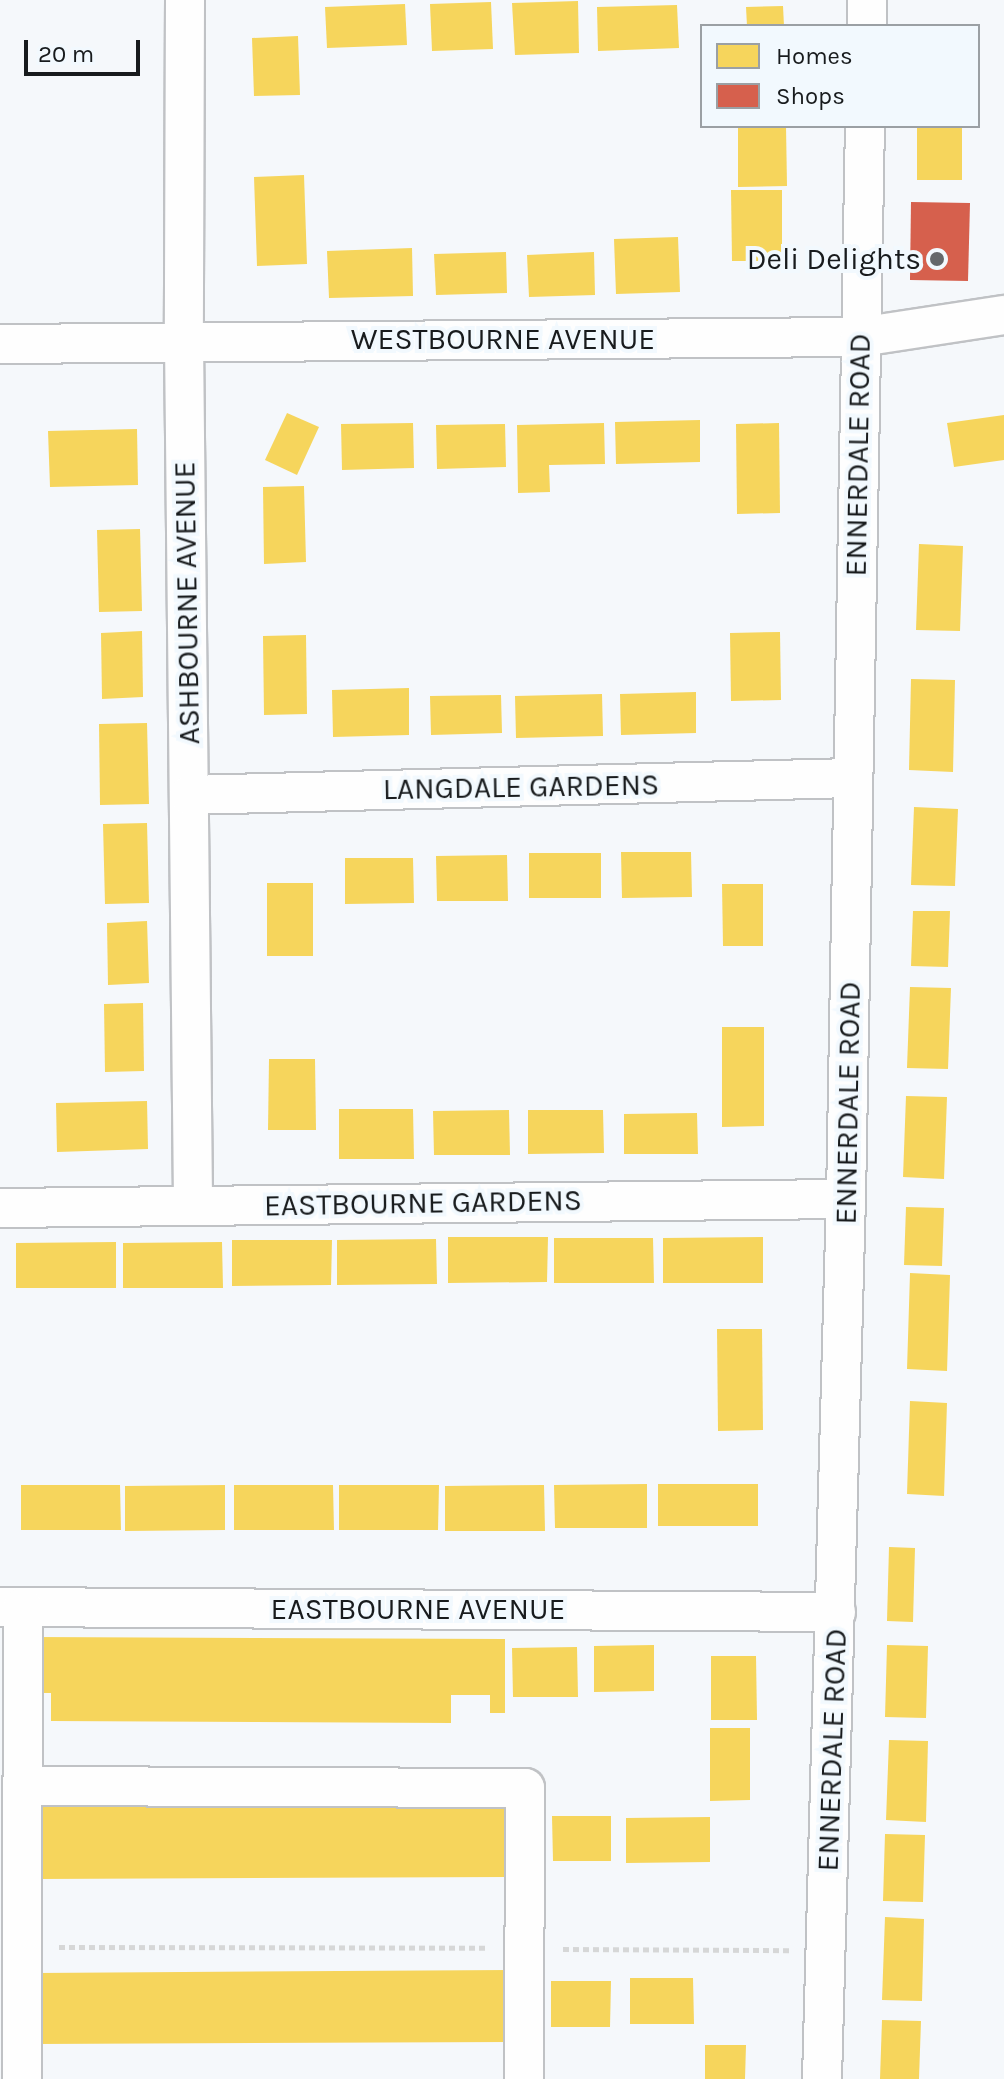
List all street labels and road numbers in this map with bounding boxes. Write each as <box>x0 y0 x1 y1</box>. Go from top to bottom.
street label: WESTBOURNE AVENUE <box>351 321 655 357</box>
street label: ENNERDALE ROAD <box>838 333 878 577</box>
street label: ASHBOURNE AVENUE <box>167 461 207 745</box>
street label: LANGDALE GARDENS <box>383 767 659 807</box>
street label: ENNERDALE ROAD <box>828 981 868 1225</box>
street label: EASTBOURNE GARDENS <box>264 1182 582 1224</box>
street label: EASTBOURNE AVENUE <box>271 1591 565 1627</box>
street label: ENNERDALE ROAD <box>810 1628 854 1872</box>

